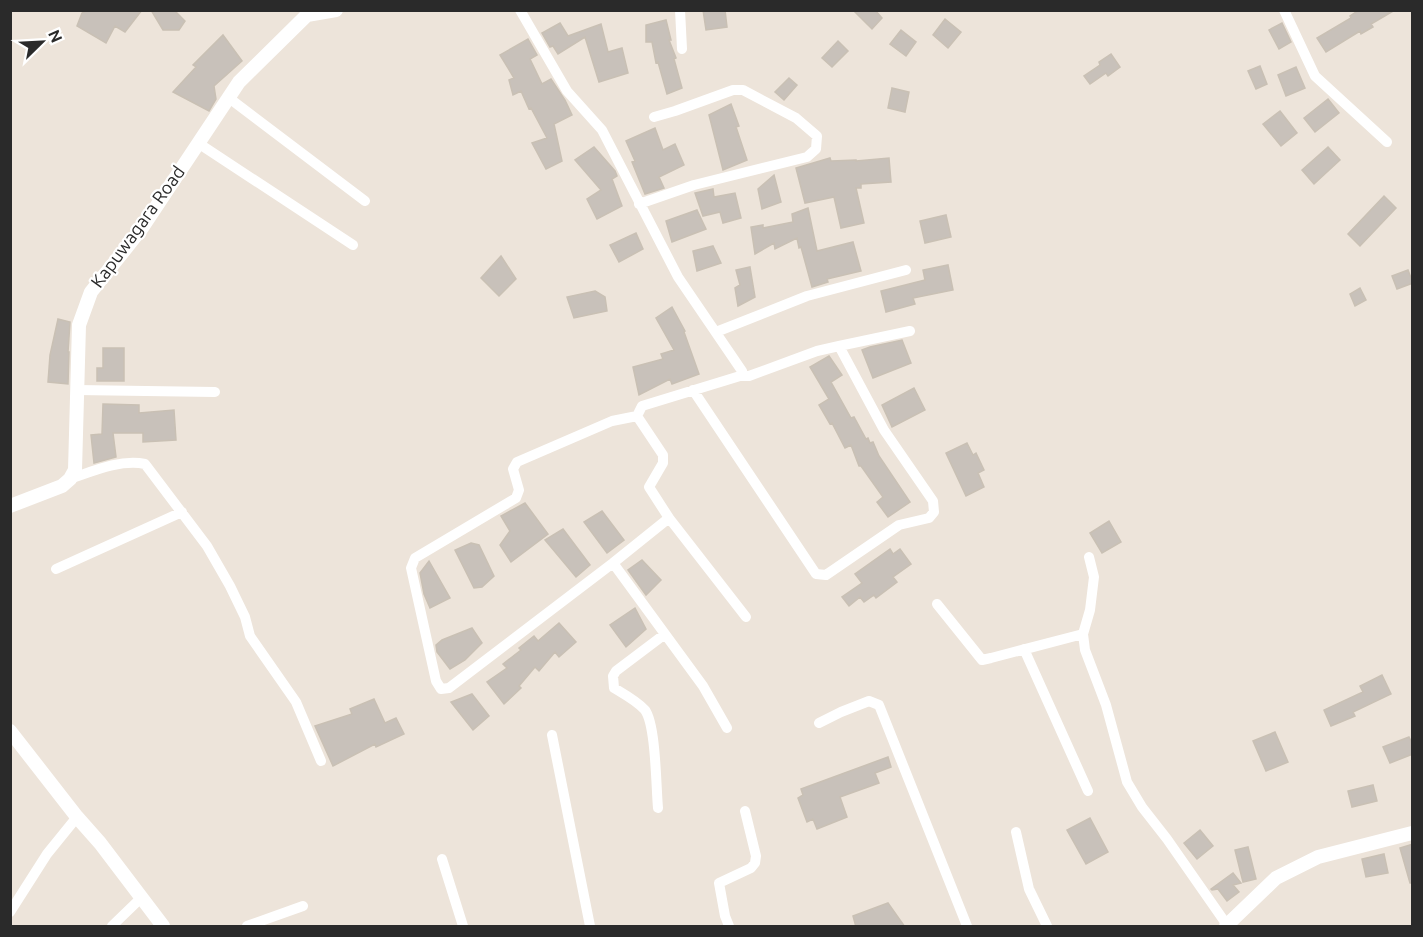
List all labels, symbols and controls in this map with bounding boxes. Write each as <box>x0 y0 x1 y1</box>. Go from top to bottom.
north arrow <box>12 12 72 72</box>
text: N <box>45 27 66 45</box>
street label: Kapuwagara Road <box>86 162 188 291</box>

